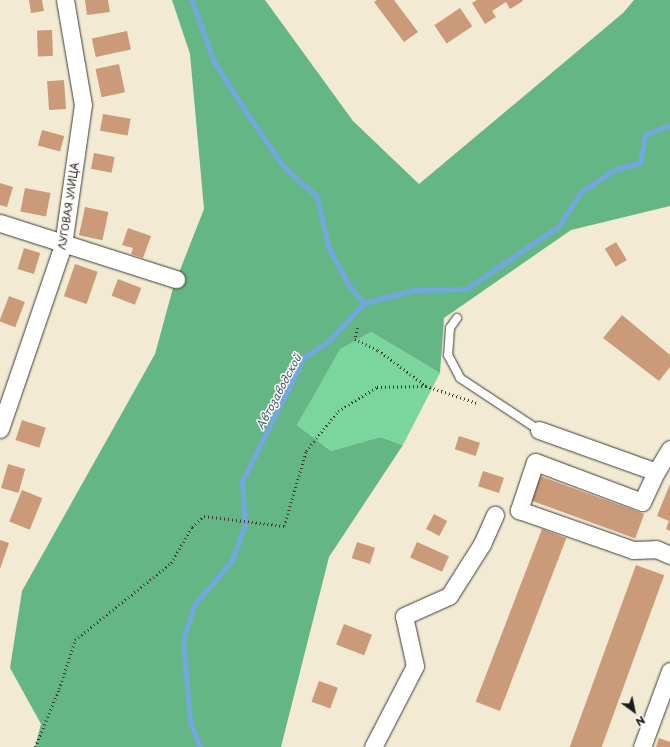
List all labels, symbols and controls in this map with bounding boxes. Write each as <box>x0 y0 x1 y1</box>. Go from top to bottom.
street label: ЛУГОВАЯ УЛИЦА <box>55 162 81 250</box>
water label: Автозаводской <box>254 352 304 432</box>
north arrow <box>614 691 654 731</box>
text: N <box>633 712 649 731</box>

